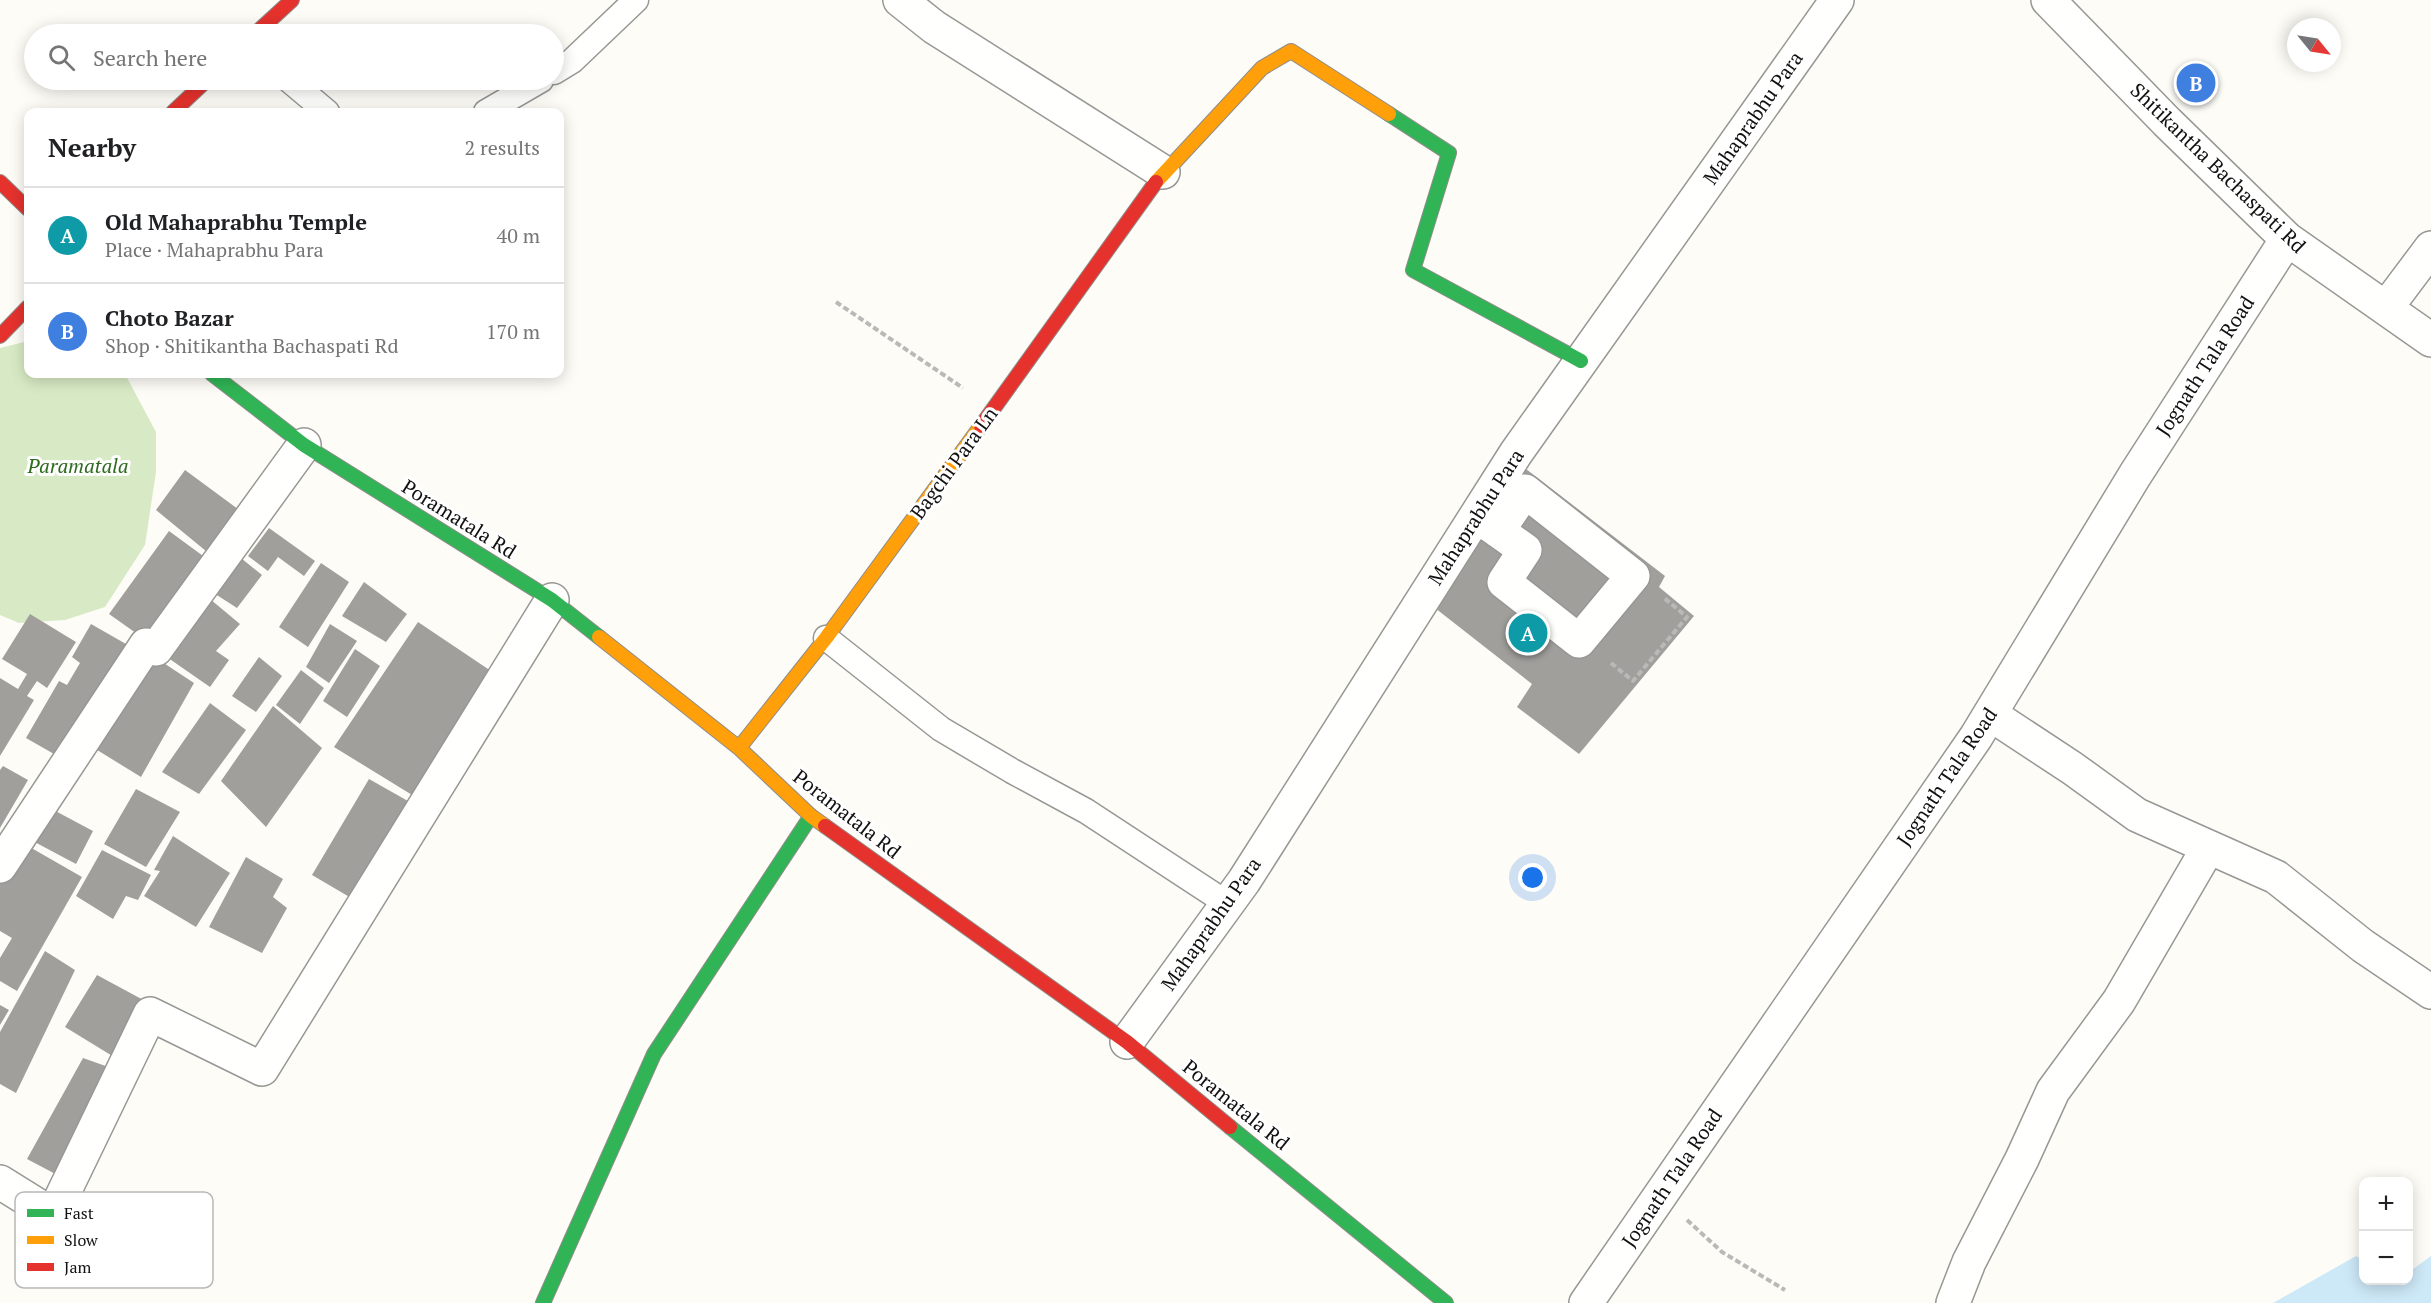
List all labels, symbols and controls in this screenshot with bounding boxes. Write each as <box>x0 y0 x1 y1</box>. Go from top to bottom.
north arrow <box>2287 18 2341 72</box>
search box <box>24 24 564 90</box>
icon: search <box>45 41 78 74</box>
text: Search here <box>93 43 207 72</box>
street label: Mahaprabhu Para <box>1696 46 1809 190</box>
pin: B <box>2176 60 2216 106</box>
street label: Shitikantha Bachaspati Rd <box>2125 78 2311 258</box>
text: Nearby <box>48 130 136 164</box>
text: 2 results <box>465 134 540 161</box>
text: Old Mahaprabhu Temple <box>105 207 367 236</box>
text: A <box>60 222 75 249</box>
text: 40 m <box>497 222 540 249</box>
text: Place · Mahaprabhu Para <box>105 236 324 263</box>
street label: Jognath Tala Road <box>2149 290 2260 441</box>
text: Choto Bazar <box>105 303 234 332</box>
text: B <box>61 318 74 345</box>
text: 170 m <box>486 318 540 345</box>
text: Shop · Shitikantha Bachaspati Rd <box>105 332 398 359</box>
street label: Bagchi Para Ln <box>904 401 1003 524</box>
street label: Mahaprabhu Para <box>1421 443 1530 590</box>
park label: Paramatala <box>27 452 128 479</box>
street label: Poramatala Rd <box>397 473 521 564</box>
pin: A <box>1508 610 1547 656</box>
street label: Jognath Tala Road <box>1890 702 2003 851</box>
street label: Poramatala Rd <box>788 763 907 864</box>
street label: Mahaprabhu Para <box>1154 852 1267 996</box>
your location <box>1518 863 1547 892</box>
street label: Poramatala Rd <box>1177 1053 1295 1156</box>
street label: Jognath Tala Road <box>1615 1103 1728 1252</box>
map controls <box>2359 1177 2413 1285</box>
button: + <box>2359 1177 2413 1231</box>
legend <box>15 1192 213 1288</box>
text: Fast <box>64 1202 94 1224</box>
text: Slow <box>64 1229 98 1251</box>
button: − <box>2359 1231 2413 1285</box>
text: Jam <box>64 1256 92 1278</box>

